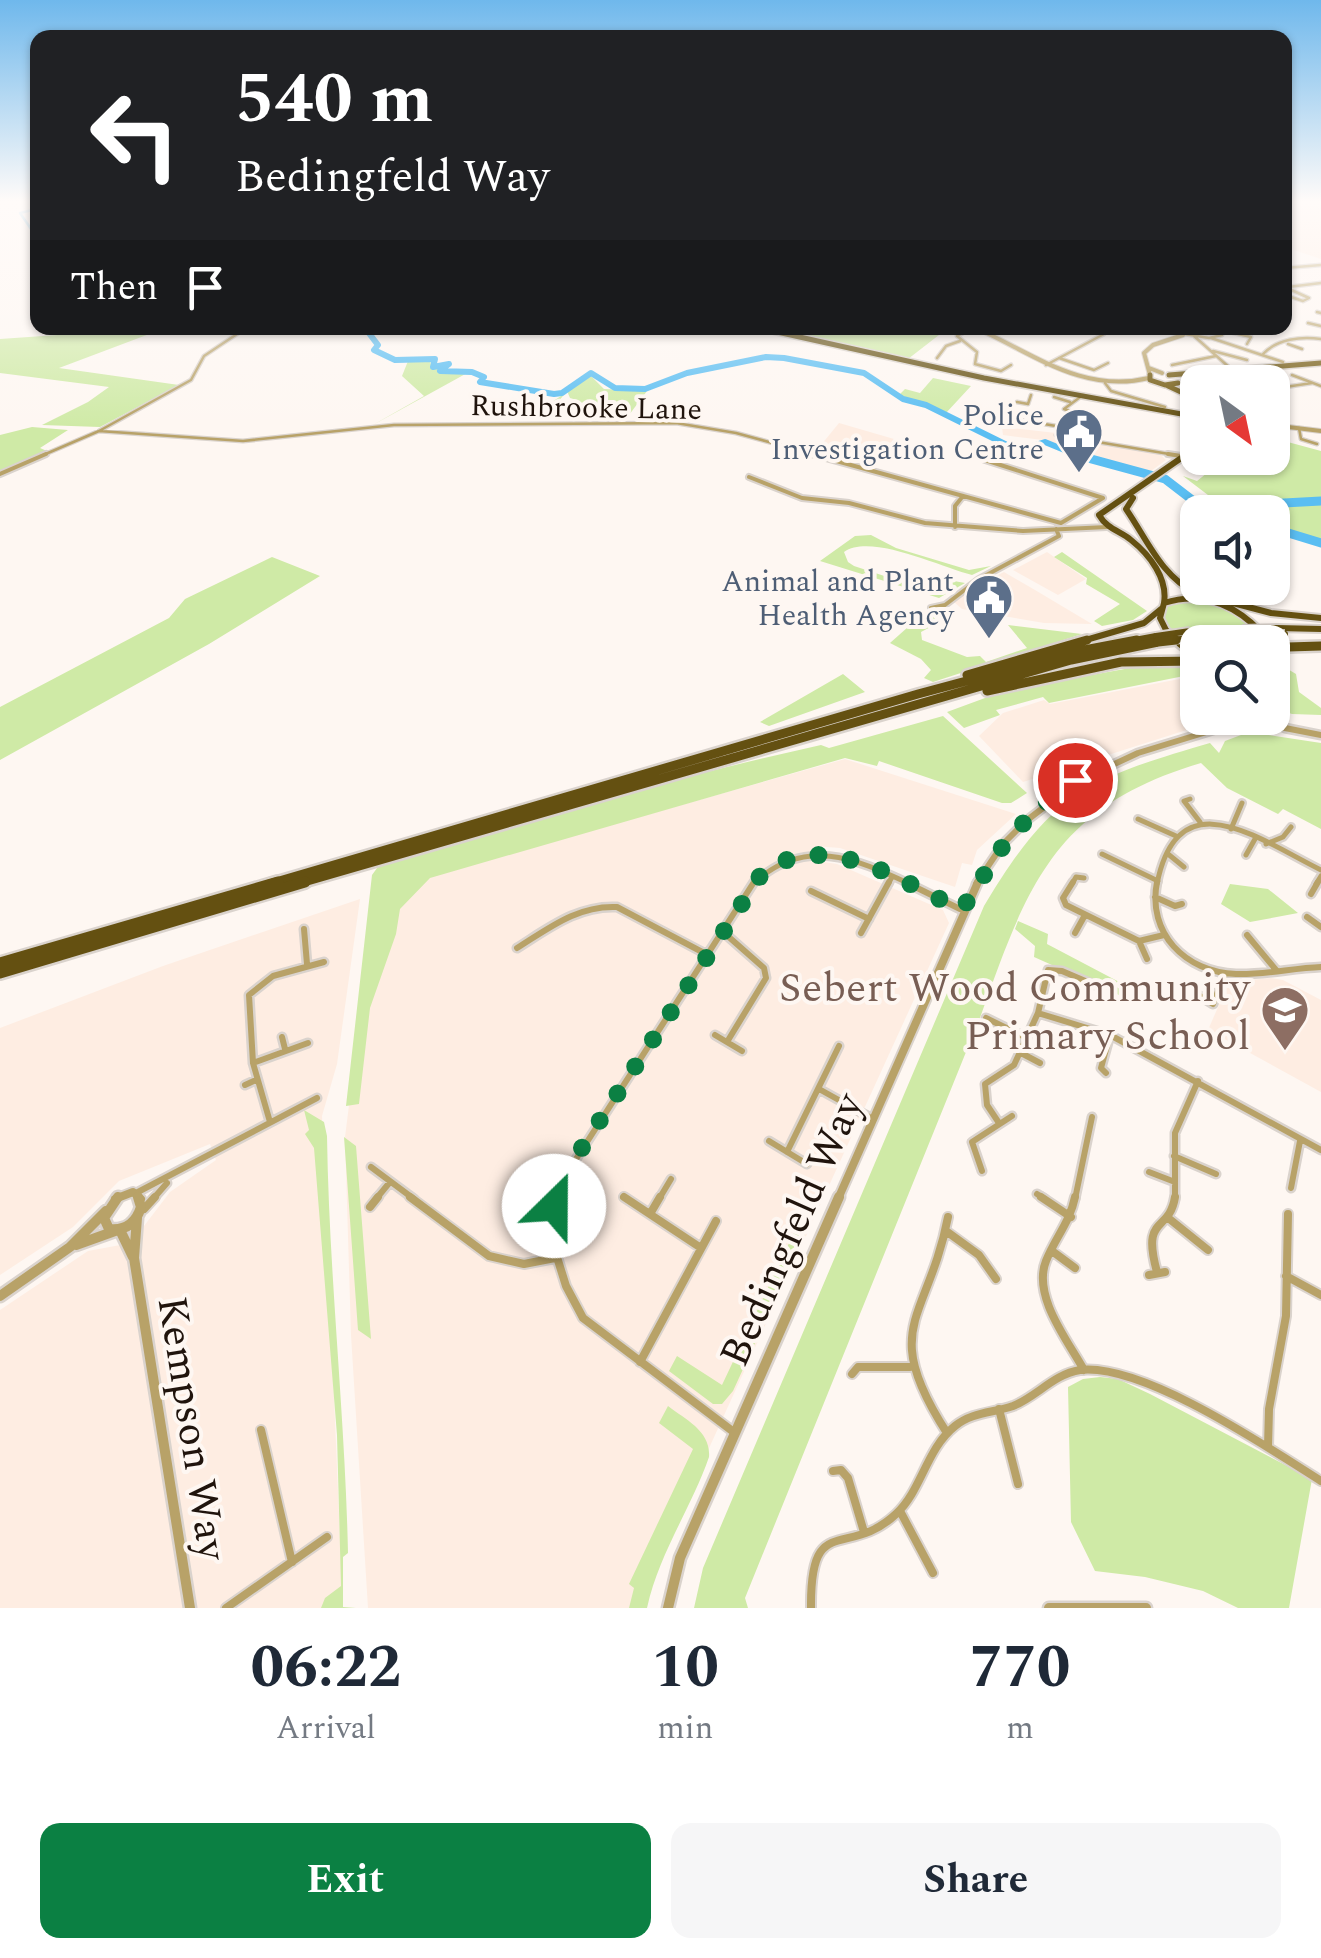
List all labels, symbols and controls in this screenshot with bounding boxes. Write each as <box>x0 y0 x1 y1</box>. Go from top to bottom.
text: 540 m <box>235 47 433 153</box>
icon: left <box>70 70 200 200</box>
text: Bedingfeld Way <box>235 143 550 212</box>
text: Then <box>70 259 158 317</box>
icon: arrive <box>178 260 233 315</box>
north arrow <box>1180 365 1290 475</box>
map controls <box>1180 365 1290 735</box>
street label: Rushbrooke Lane <box>470 383 702 433</box>
place label: Police Investigation Centre <box>771 393 1044 473</box>
public building icon: Police Investigation Centre <box>1053 406 1105 474</box>
button: sound <box>1180 495 1290 605</box>
place label: Animal and Plant Health Agency <box>721 559 956 639</box>
public building icon: Animal and Plant Health Agency <box>963 572 1015 640</box>
button: search <box>1180 625 1290 735</box>
pin <box>1033 738 1118 823</box>
icon: arrive <box>1048 753 1103 808</box>
place label: Sebert Wood Community Primary School <box>779 957 1252 1068</box>
school or university icon: Sebert Wood Community Primary School <box>1259 984 1311 1052</box>
street label: Bedingfeld Way <box>704 1081 882 1377</box>
position arrow <box>502 1154 606 1258</box>
street label: Kempson Way <box>140 1292 244 1567</box>
text: 06:22 <box>250 1622 401 1714</box>
text: 10 <box>652 1622 719 1714</box>
text: 770 <box>970 1622 1071 1714</box>
text: Arrival <box>276 1704 376 1753</box>
text: min <box>657 1704 713 1753</box>
text: m <box>1006 1704 1034 1753</box>
button: Exit <box>40 1823 651 1938</box>
button: Share <box>671 1823 1281 1938</box>

